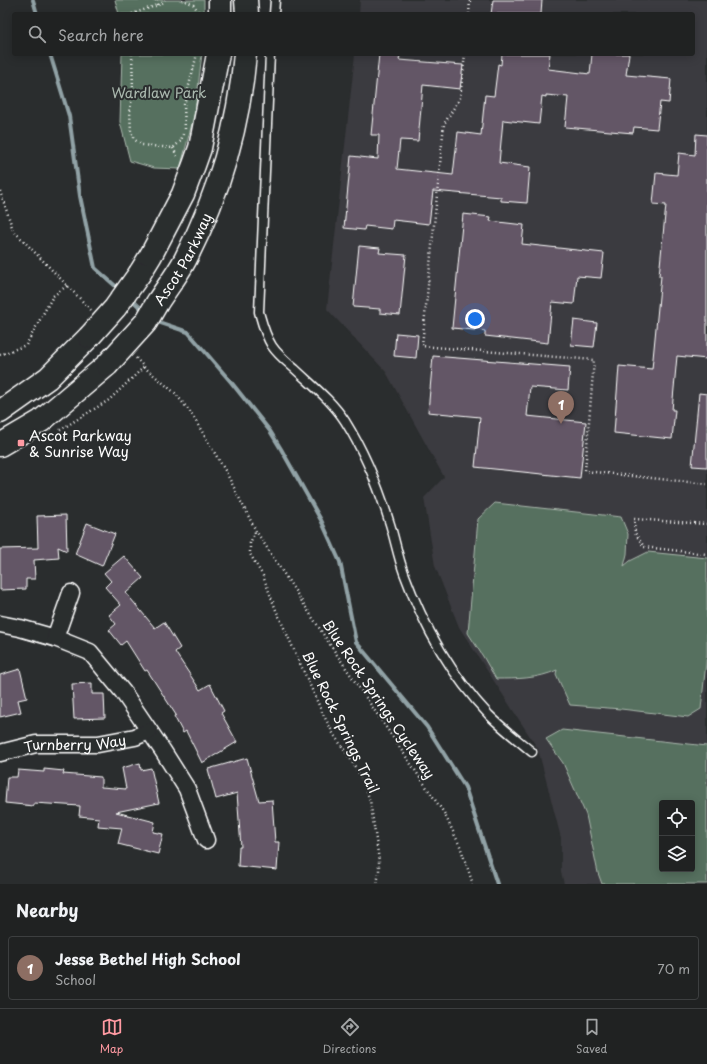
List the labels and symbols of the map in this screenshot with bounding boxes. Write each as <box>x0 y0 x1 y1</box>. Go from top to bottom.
park label: Wardlaw Park <box>112 82 207 103</box>
street label: Ascot Parkway <box>148 210 216 309</box>
your location <box>465 309 485 329</box>
pin: 1 <box>548 391 574 424</box>
place label: Ascot Parkway & Sunrise Way <box>29 425 132 462</box>
marker: Ascot Parkway & Sunrise Way <box>16 438 26 448</box>
street label: Blue Rock Springs Cycleway <box>318 615 440 783</box>
street label: Blue Rock Springs Trail <box>297 647 385 797</box>
street label: Turnberry Way <box>21 728 128 757</box>

